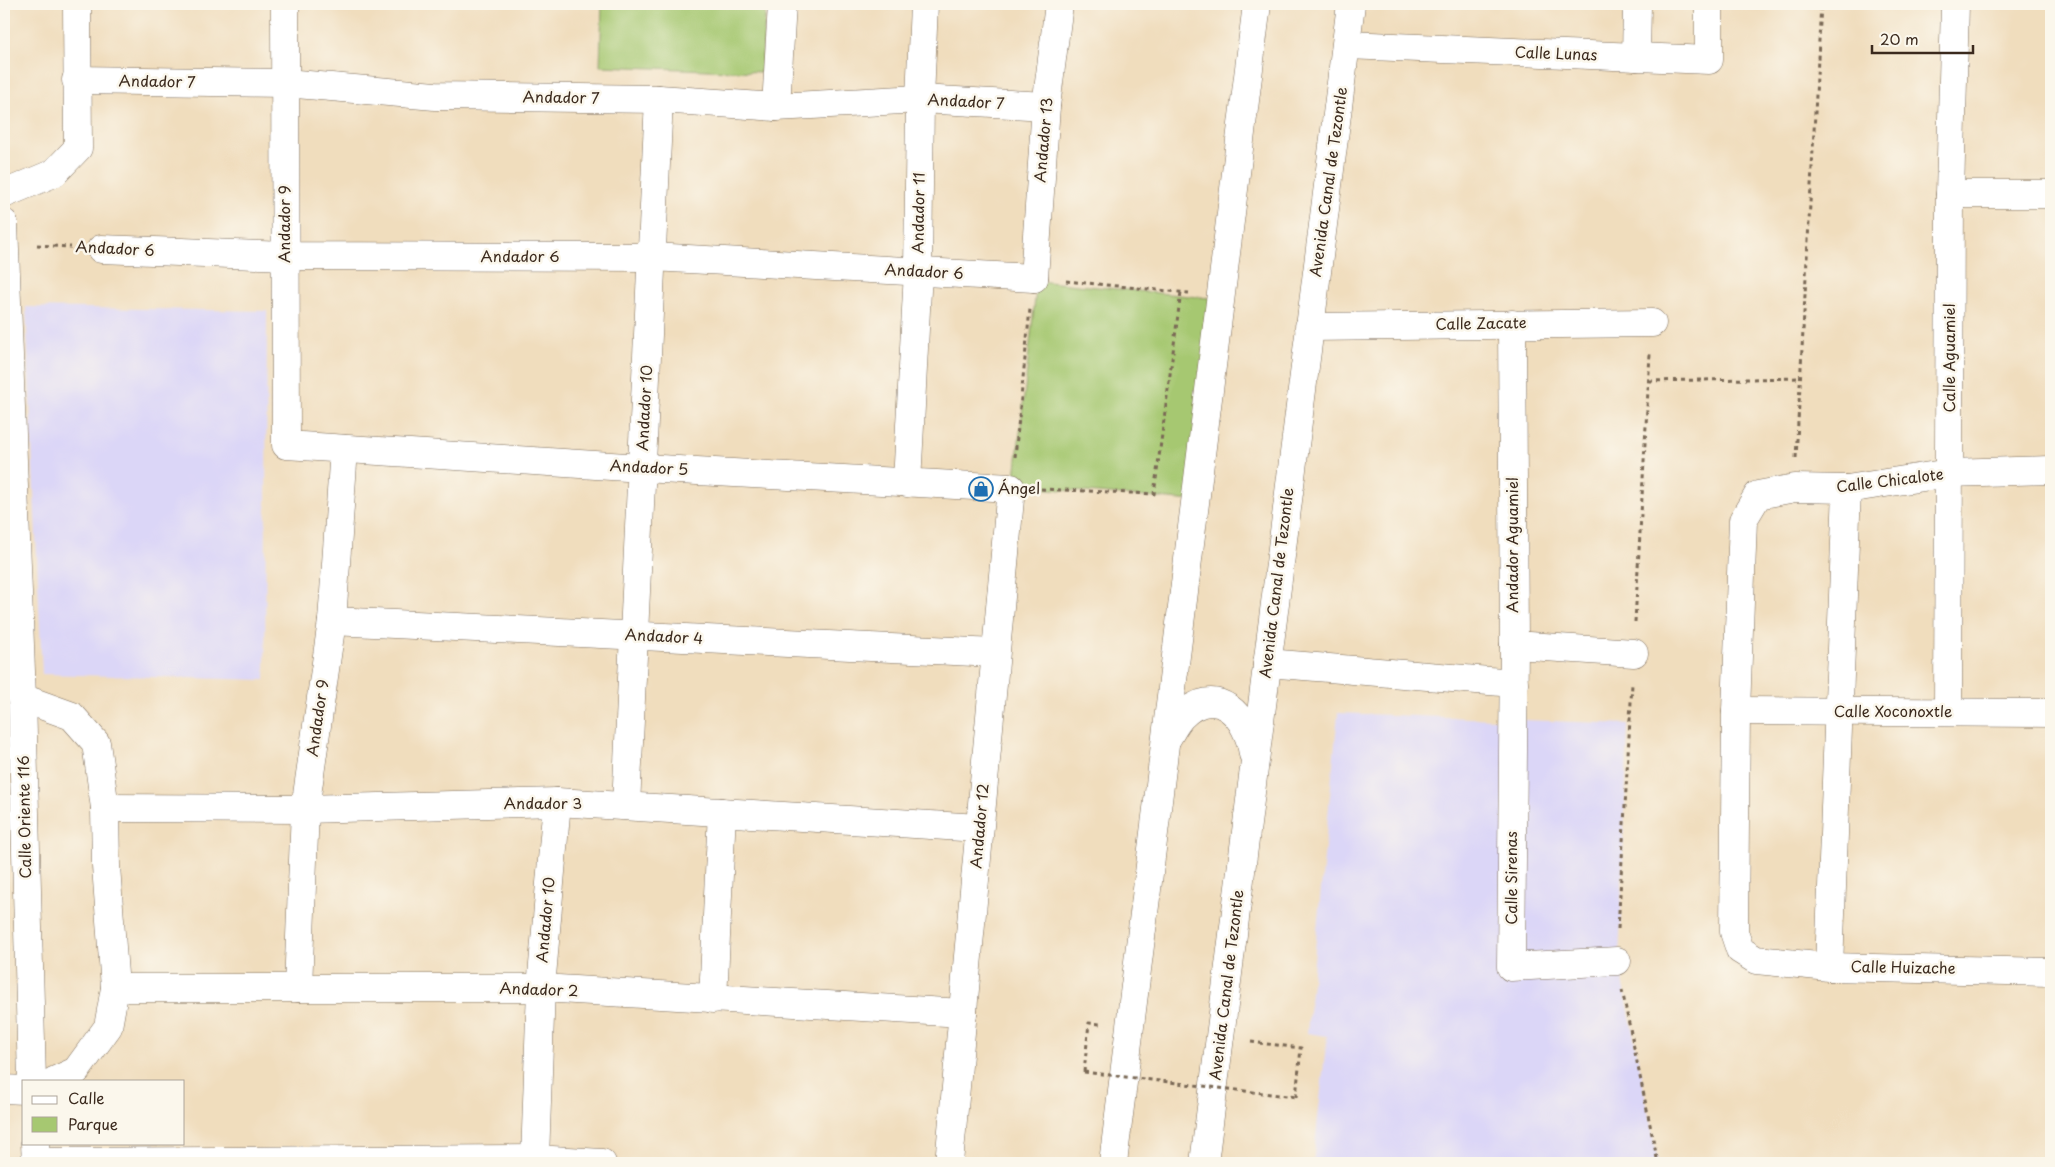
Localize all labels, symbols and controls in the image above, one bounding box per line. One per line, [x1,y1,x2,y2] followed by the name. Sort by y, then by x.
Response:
[1872,22,1974,54] scale bar
[1880,27,1919,50] text: 20 m
[1514,40,1598,65] street label: Calle Lunas
[118,68,196,93] street label: Andador 7
[522,84,600,109] street label: Andador 7
[1303,85,1352,278] street label: Avenida Canal de Tezontle
[927,87,1006,114] street label: Andador 7
[1027,96,1058,183] street label: Andador 13
[905,172,930,254] street label: Andador 11
[272,185,295,263] street label: Andador 9
[75,234,155,261] street label: Andador 6
[480,244,560,267] street label: Andador 6
[884,257,964,284] street label: Andador 6
[1937,303,1960,413] street label: Calle Aguamiel
[1435,310,1527,335] street label: Calle Zacate
[630,364,657,451] street label: Andador 10
[609,453,689,480] street label: Andador 5
[1835,462,1945,497] street label: Calle Chicalote
[968,476,994,502] shop icon: Ángel
[998,476,1040,499] place label: Ángel
[1500,477,1523,613] street label: Andador Aguamiel
[1252,486,1299,679] street label: Avenida Canal de Tezontle
[624,622,704,649] street label: Andador 4
[300,678,333,758] street label: Andador 9
[1834,699,1952,722] street label: Calle Xoconoxtle
[11,755,36,879] street label: Calle Oriente 116
[963,782,994,869] street label: Andador 12
[504,791,582,814] street label: Andador 3
[1499,831,1522,925] street label: Calle Sirenas
[529,876,560,964] street label: Andador 10
[1202,888,1249,1081] street label: Avenida Canal de Tezontle
[1850,954,1956,979] street label: Calle Huizache
[499,976,579,1001] street label: Andador 2
[22,1080,185,1144] legend
[68,1086,105,1109] text: Calle
[68,1112,118,1135] text: Parque

